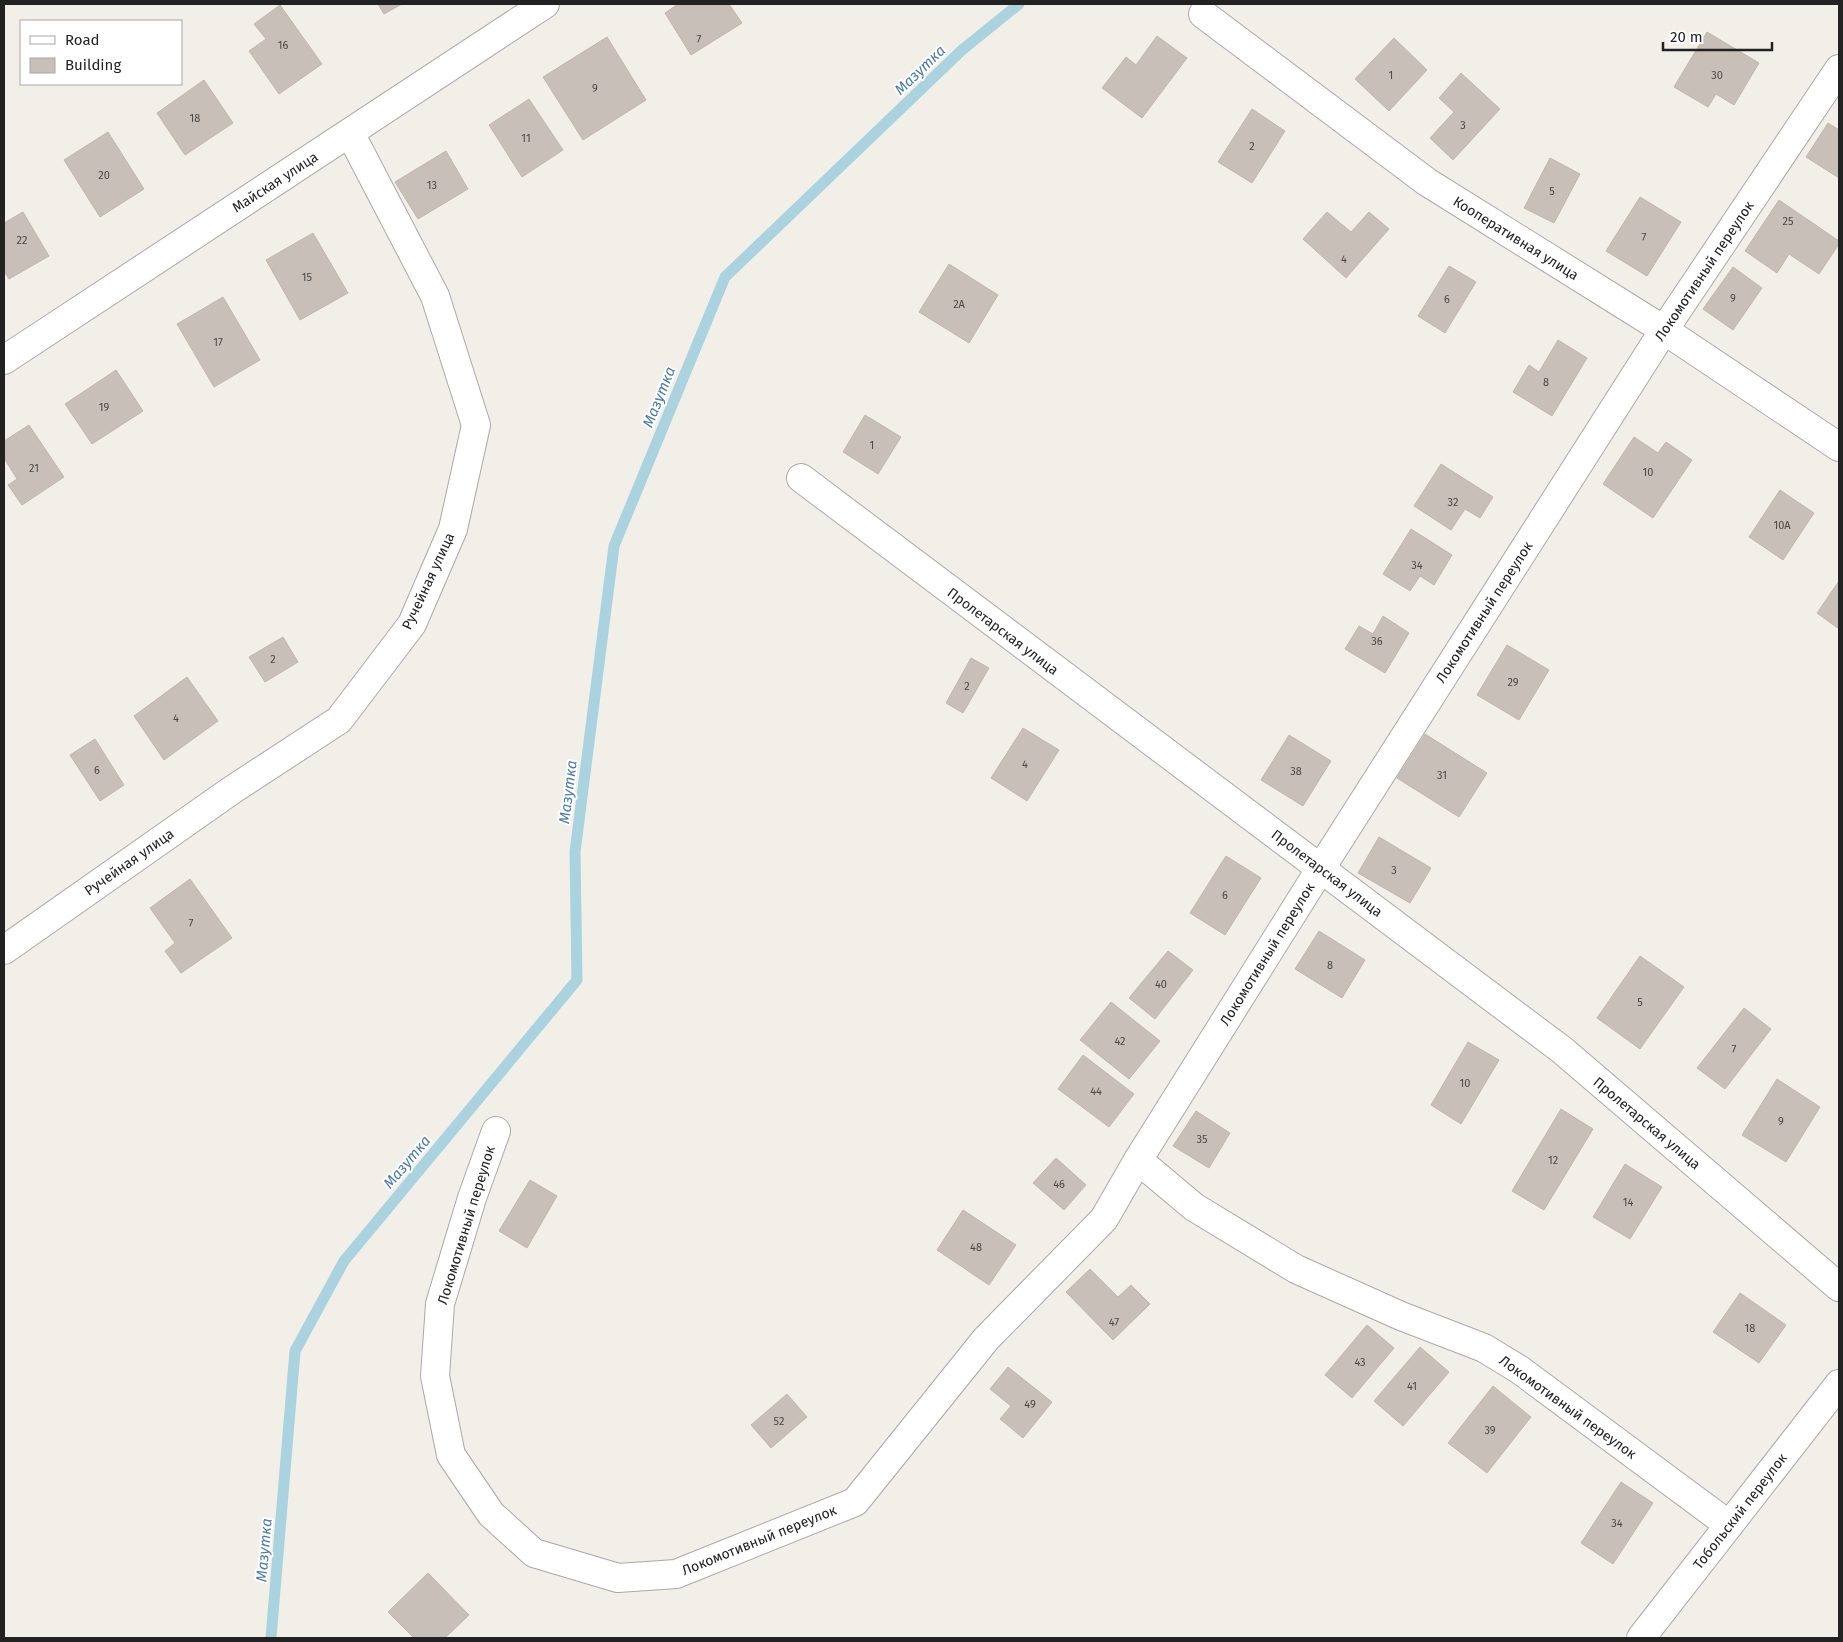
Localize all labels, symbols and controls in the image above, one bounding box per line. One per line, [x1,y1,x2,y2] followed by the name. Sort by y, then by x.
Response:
[20,20,182,85] legend
[1663,20,1772,52] scale bar
[1670,28,1703,46] text: 20 m
[65,31,100,49] text: Road
[697,33,702,46] house number: 7
[278,39,288,52] house number: 16
[891,41,949,99] water label: Мазутка
[65,56,121,74] text: Building
[1389,69,1393,82] house number: 1
[1711,69,1723,82] house number: 30
[592,82,598,95] house number: 9
[190,112,200,125] house number: 18
[1460,119,1466,132] house number: 3
[521,132,531,145] house number: 11
[1249,140,1255,153] house number: 2
[229,148,321,216] street label: Майская улица
[98,169,110,182] house number: 20
[427,179,437,192] house number: 13
[1549,185,1555,198] house number: 5
[1450,193,1582,284] street label: Кооперативная улица
[1651,197,1758,345] street label: Локомотивный переулок
[1783,215,1794,228] house number: 25
[1642,231,1647,244] house number: 7
[17,234,27,247] house number: 22
[1341,253,1347,266] house number: 4
[302,271,313,284] house number: 15
[1730,292,1736,305] house number: 9
[1444,293,1450,306] house number: 6
[953,298,966,311] house number: 2А
[213,336,223,349] house number: 17
[639,364,679,430] water label: Мазутка
[1543,376,1549,389] house number: 8
[99,401,109,414] house number: 19
[870,439,874,452] house number: 1
[29,462,39,475] house number: 21
[1643,466,1653,479] house number: 10
[1448,496,1458,509] house number: 32
[1773,519,1791,532] house number: 10А
[399,530,458,632] street label: Ручейная улица
[1432,538,1537,686] street label: Локомотивный переулок
[1411,559,1423,572] house number: 34
[944,584,1062,679] street label: Пролетарская улица
[1371,635,1383,648] house number: 36
[270,653,276,666] house number: 2
[1507,676,1519,689] house number: 29
[964,680,970,693] house number: 2
[173,712,179,725] house number: 4
[1022,758,1028,771] house number: 4
[555,759,581,825] water label: Мазутка
[94,764,100,777] house number: 6
[1290,765,1302,778] house number: 38
[1437,769,1447,782] house number: 31
[81,825,177,900] street label: Ручейная улица
[1268,826,1386,921] street label: Пролетарская улица
[1391,864,1397,877] house number: 3
[1216,879,1319,1029] street label: Локомотивный переулок
[1222,889,1228,902] house number: 6
[189,917,194,930] house number: 7
[1327,959,1333,972] house number: 8
[1155,978,1167,991] house number: 40
[1637,996,1643,1009] house number: 5
[1114,1035,1126,1048] house number: 42
[1732,1043,1737,1056] house number: 7
[1590,1074,1704,1173] street label: Пролетарская улица
[1460,1077,1470,1090] house number: 10
[1090,1085,1102,1098] house number: 44
[1778,1115,1784,1128] house number: 9
[380,1132,434,1192] water label: Мазутка
[1197,1133,1208,1146] house number: 35
[434,1143,499,1307] street label: Локомотивный переулок
[1548,1154,1558,1167] house number: 12
[1053,1178,1065,1191] house number: 46
[1623,1196,1633,1209] house number: 14
[970,1241,982,1254] house number: 48
[1109,1316,1119,1329] house number: 47
[1745,1322,1755,1335] house number: 18
[1496,1352,1640,1463] street label: Локомотивный переулок
[1354,1356,1366,1369] house number: 43
[1407,1380,1417,1393] house number: 41
[1024,1398,1036,1411] house number: 49
[774,1415,784,1428] house number: 52
[1484,1424,1496,1437] house number: 39
[1690,1449,1791,1573] street label: Тобольский переулок
[679,1501,840,1579] street label: Локомотивный переулок
[1611,1517,1623,1530] house number: 34
[252,1518,276,1582] water label: Мазутка

